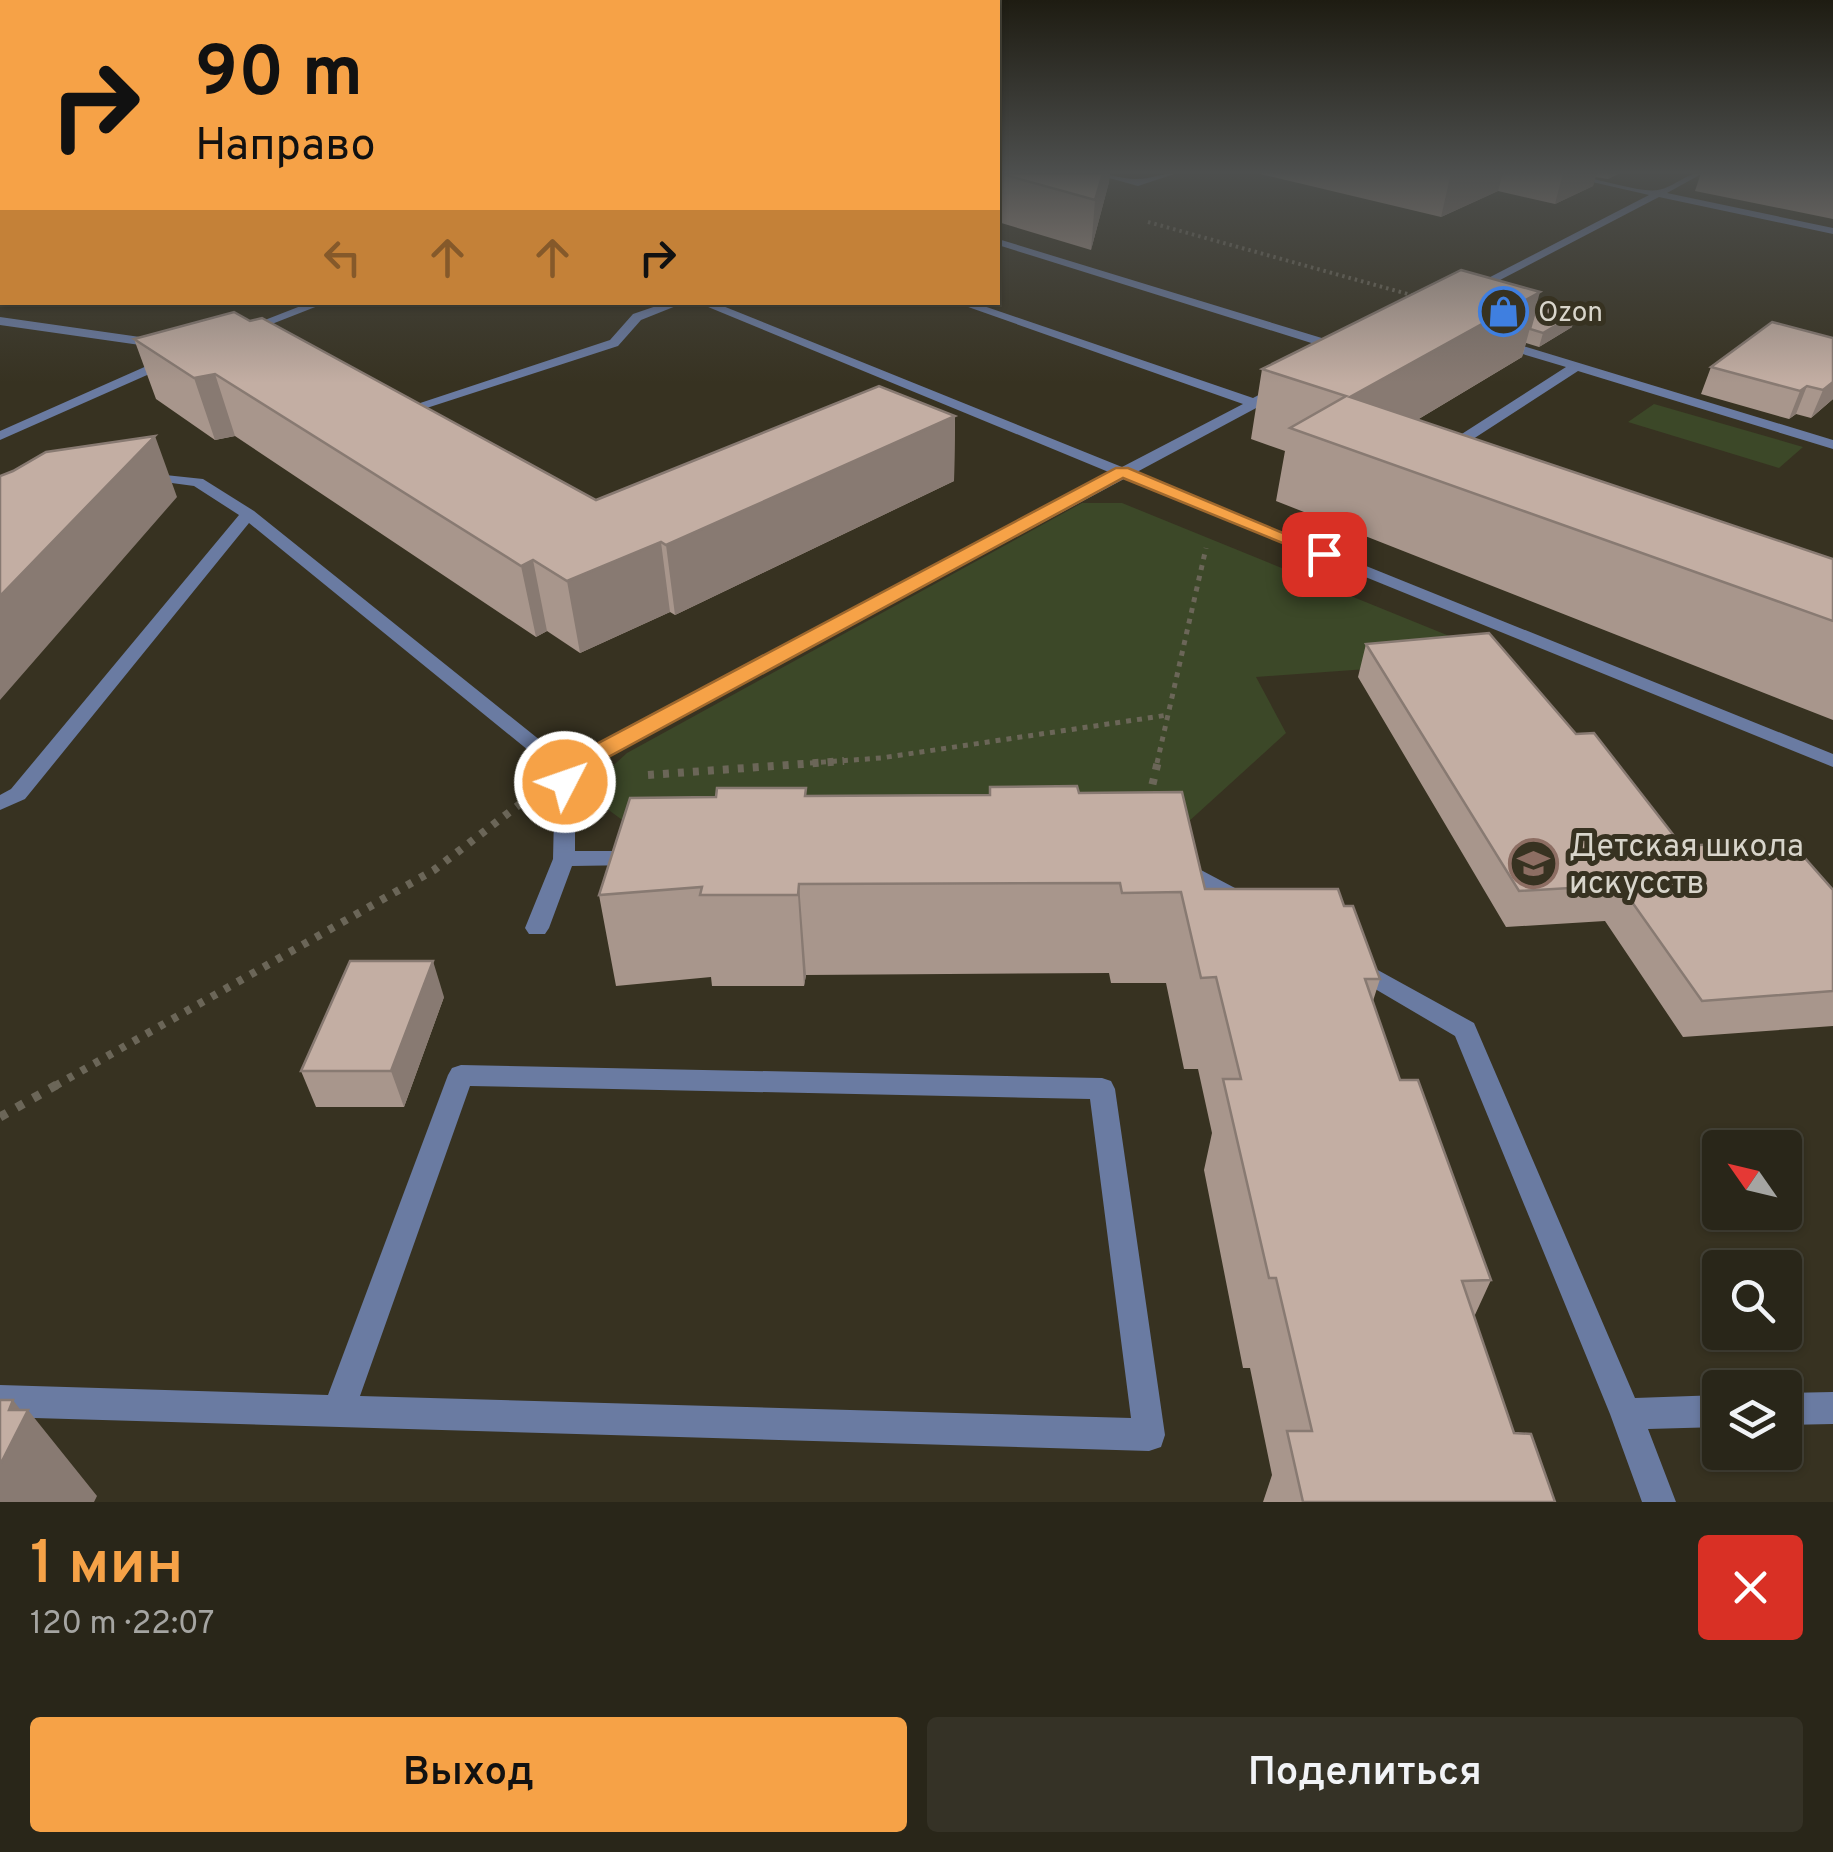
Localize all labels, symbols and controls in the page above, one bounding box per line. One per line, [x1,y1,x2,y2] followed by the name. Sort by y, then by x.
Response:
[195,32,363,121] text: 90 m
[30,40,160,170] icon: right
[195,119,376,176] text: Направо
[315,230,370,285] icon: left
[420,230,475,285] icon: ahead
[525,230,580,285] icon: ahead
[630,230,685,285] icon: right
[1477,285,1529,337] shop icon: Ozon
[1538,296,1603,332] place label: Ozon
[1282,512,1367,597] pin
[1297,527,1352,582] icon: arrive
[513,730,617,834] position arrow
[1569,828,1804,905] place label: Детская школа искусств
[1508,837,1560,889] school or university icon: Детская школа искусств
[1702,1130,1802,1230] north arrow
[1702,1130,1802,1470] map controls
[1702,1250,1802,1350] button: search
[1702,1370,1802,1470] button: layers
[30,1529,183,1605] text: 1 мин
[1698,1535,1803,1640] button: close
[30,1605,214,1645] text: 120 m · 22:07
[30,1717,907,1832] button: Выход
[927,1717,1803,1832] button: Поделиться

